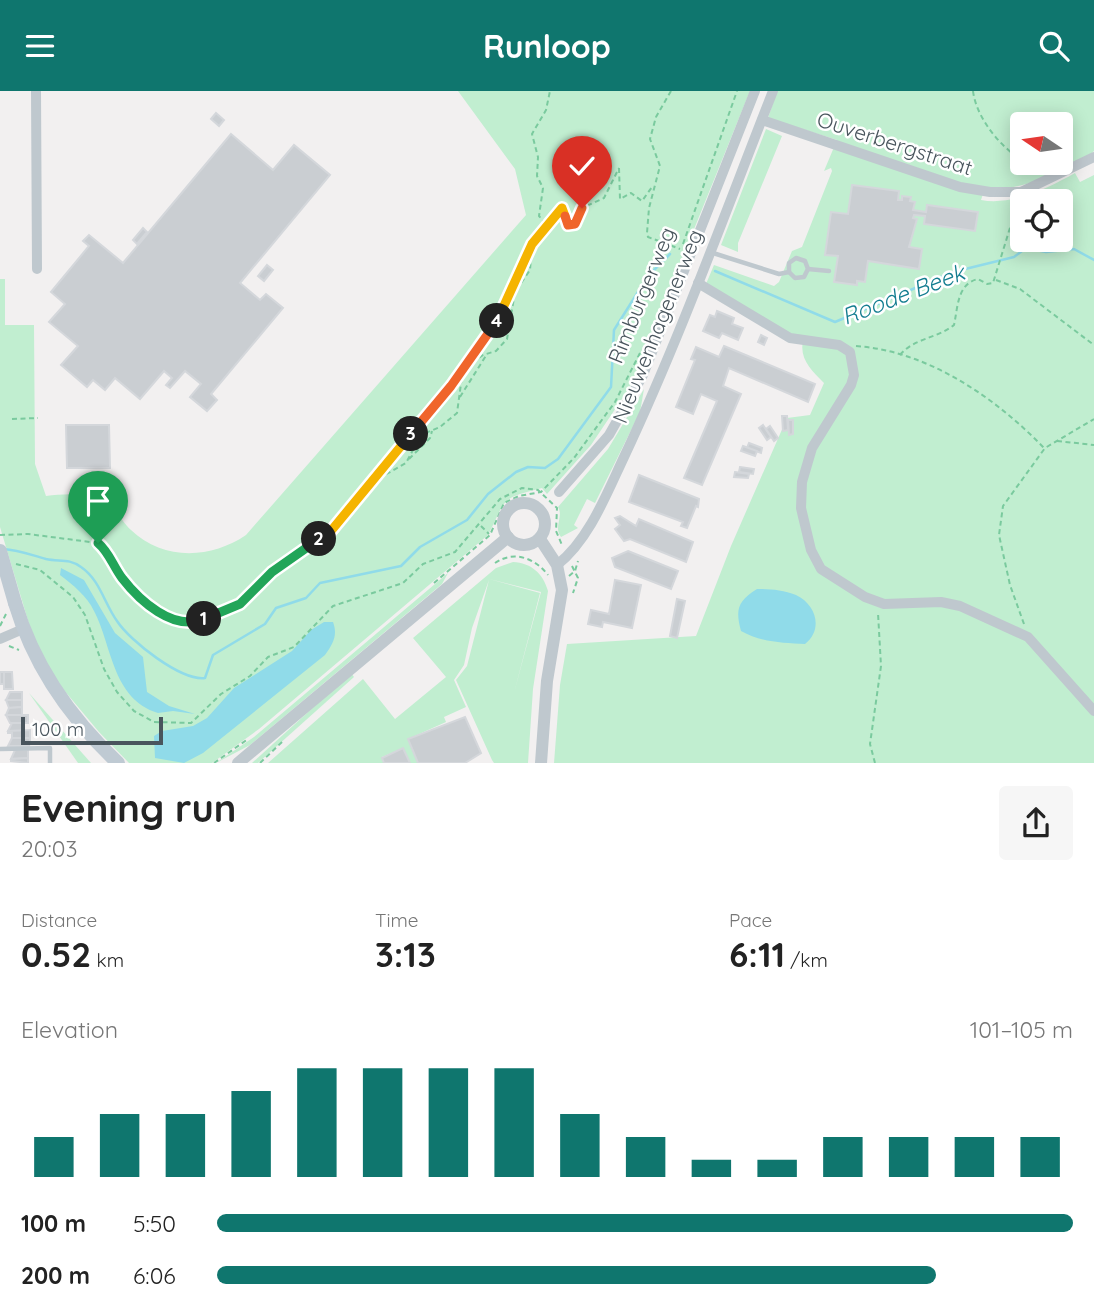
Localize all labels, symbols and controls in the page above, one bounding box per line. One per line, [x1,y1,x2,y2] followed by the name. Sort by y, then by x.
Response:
[483,26,611,66] text: Runloop
[21,27,59,65] icon: menu
[1035,27,1073,65] icon: search
[814,106,976,180] street label: Ouverbergstraat
[1010,112,1073,175] north arrow
[1010,112,1073,252] map controls
[552,136,612,208] pin
[563,147,601,185] icon: check
[1010,189,1073,252] button: locate
[602,223,680,367] street label: Rimburgerweg
[606,225,708,427] street label: Nieuwenhagenerweg
[837,257,970,331] water label: Roode Beek
[480,303,514,338] pin: 4
[491,308,502,332] text: 4
[394,417,428,451] pin: 3
[405,421,416,445] text: 3
[68,471,128,543] pin
[79,482,117,520] icon: arrive
[302,521,336,557] pin: 2
[313,526,324,550] text: 2
[186,601,222,637] pin: 1
[200,606,207,630] text: 1
[21,714,163,746] scale bar
[32,717,84,741] text: 100 m
[21,784,236,832] text: Evening run
[999,786,1073,860] button: share
[21,834,77,863] text: 20:03
[21,908,97,932] text: Distance
[375,908,419,932] text: Time
[729,908,772,932] text: Pace
[21,932,91,976] text: 0.52
[375,932,436,976] text: 3:13
[729,932,785,976] text: 6:11
[91,948,124,972] text: km
[785,948,828,972] text: /km
[21,1015,118,1044] text: Elevation
[970,1015,1073,1044] text: 101–105 m
[21,1209,86,1238] text: 100 m
[133,1209,176,1238] text: 5:50
[21,1261,90,1290] text: 200 m
[133,1261,176,1290] text: 6:06

